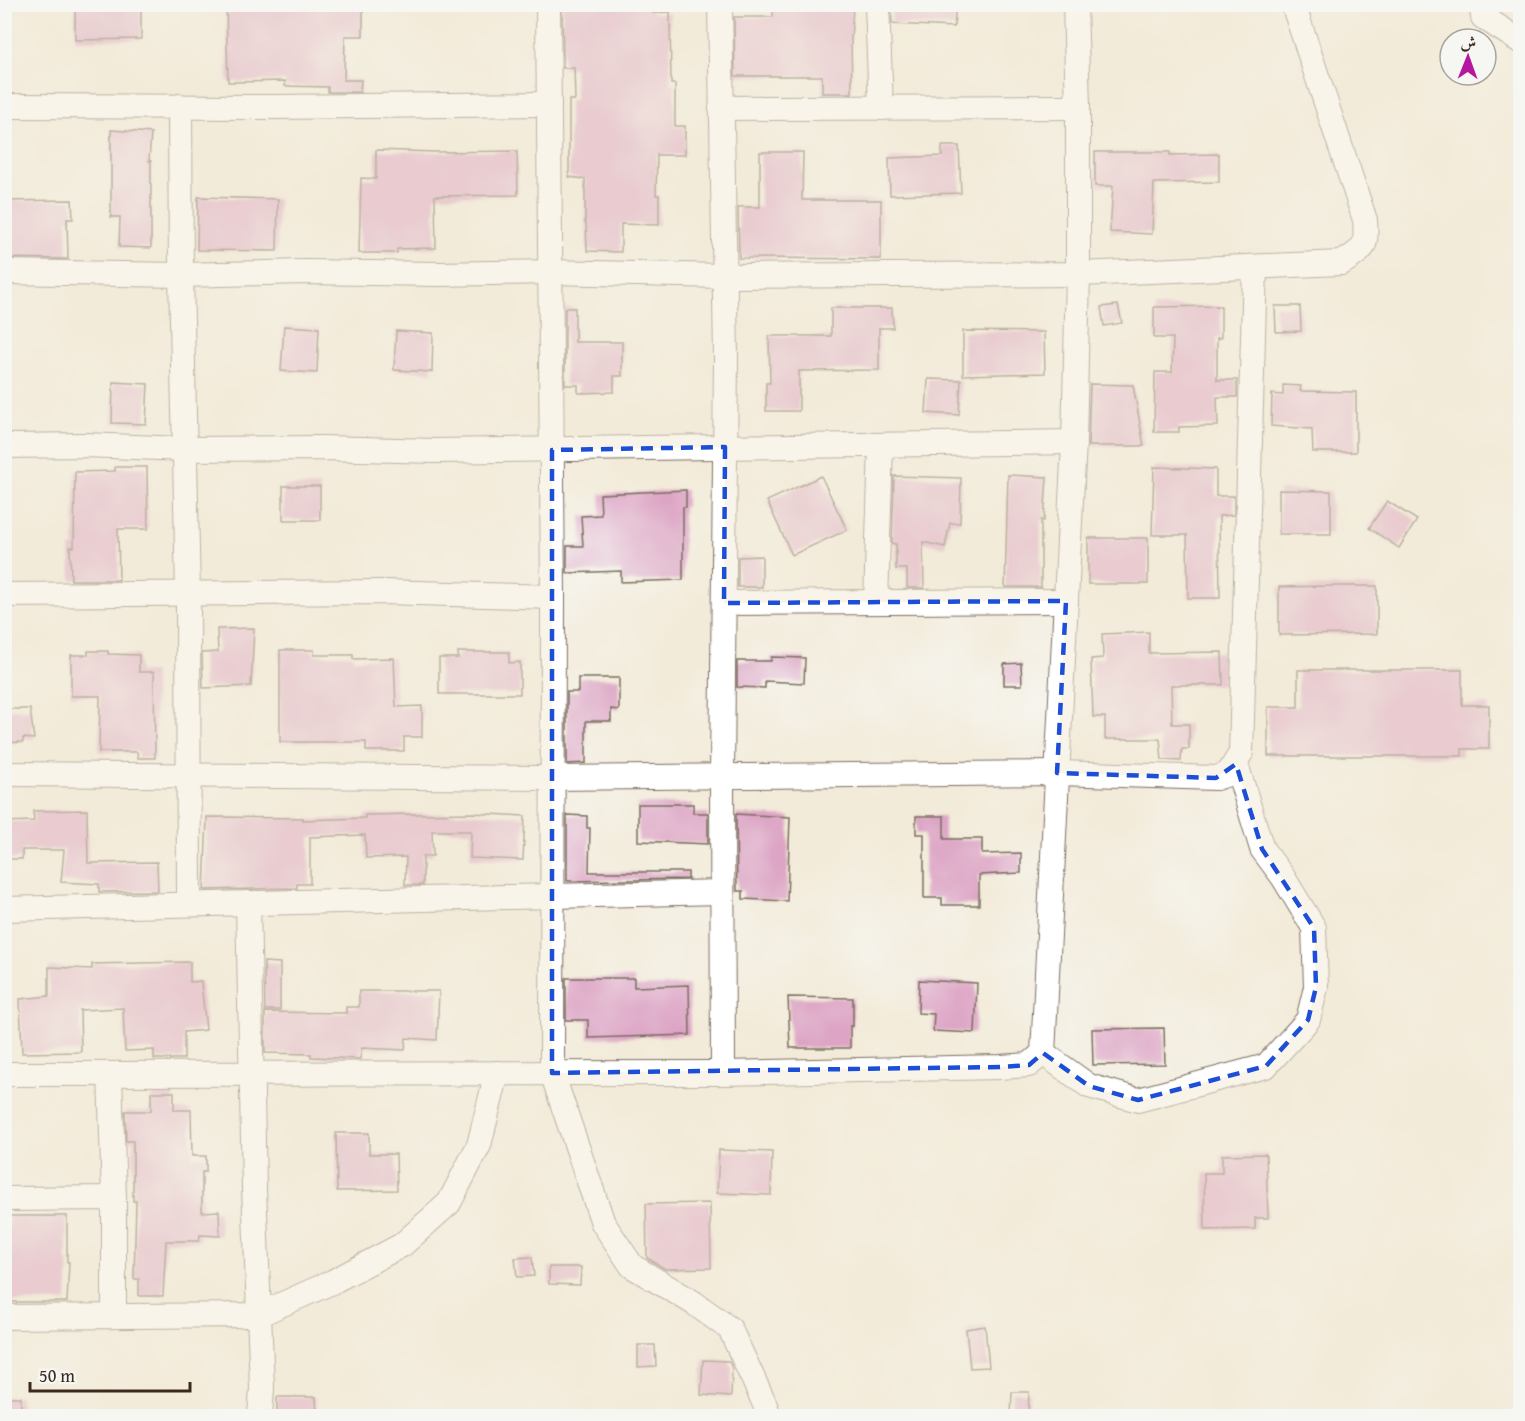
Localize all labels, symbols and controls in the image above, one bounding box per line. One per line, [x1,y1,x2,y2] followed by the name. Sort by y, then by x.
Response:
[1438,27,1498,87] north arrow
[1460,30,1476,54] text: ش
[30,1355,190,1393] scale bar
[39,1362,75,1389] text: 50 m

